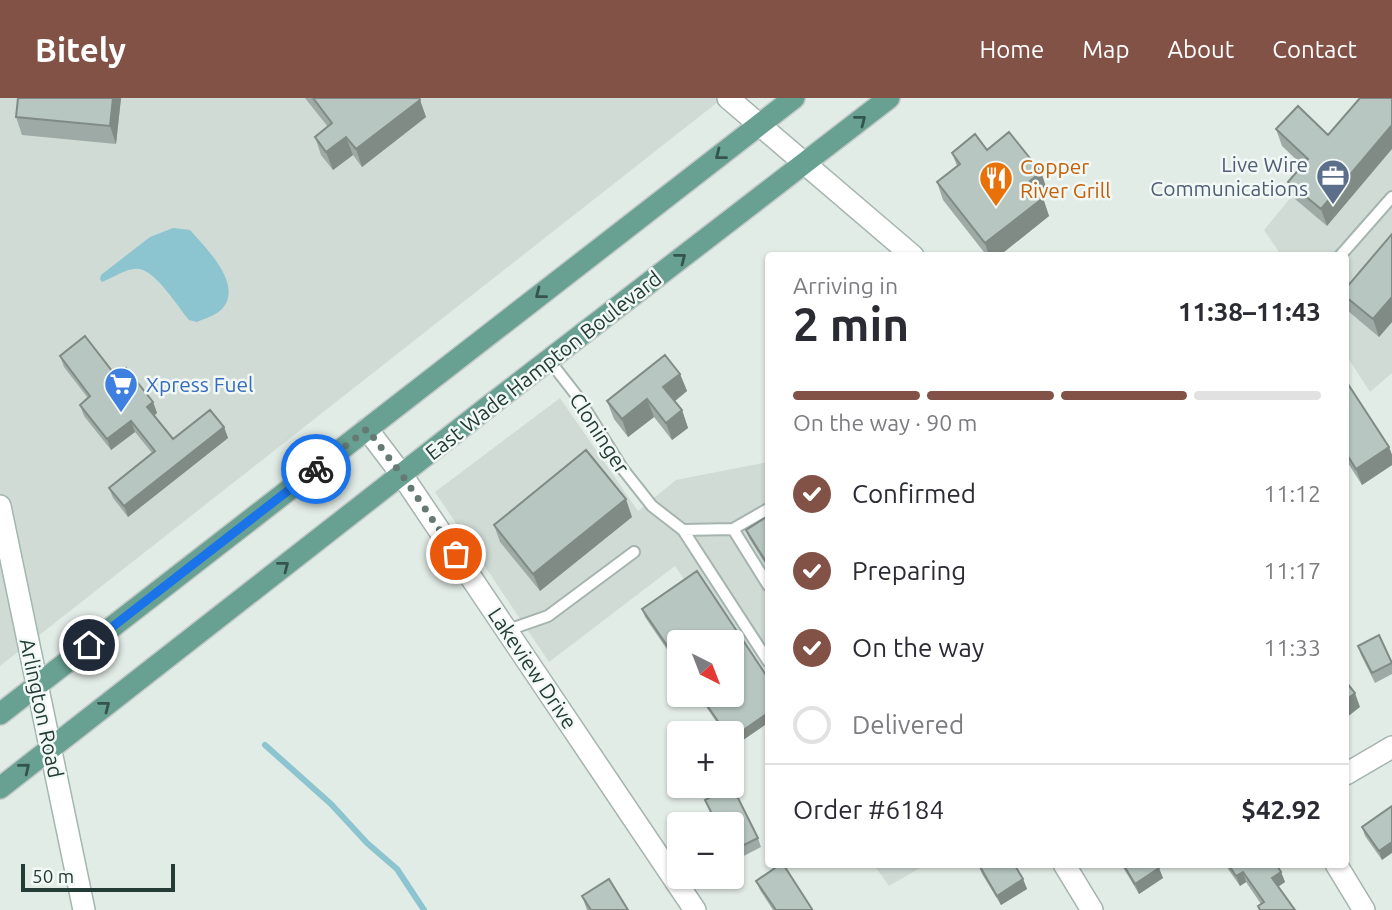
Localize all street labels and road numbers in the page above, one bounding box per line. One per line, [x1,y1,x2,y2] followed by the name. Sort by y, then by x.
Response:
[420,266,666,464] street label: East Wade Hampton Boulevard
[565,388,635,478] street label: Cloninger
[484,603,582,733] street label: Lakeview Drive
[16,636,68,780] street label: Arlington Road

